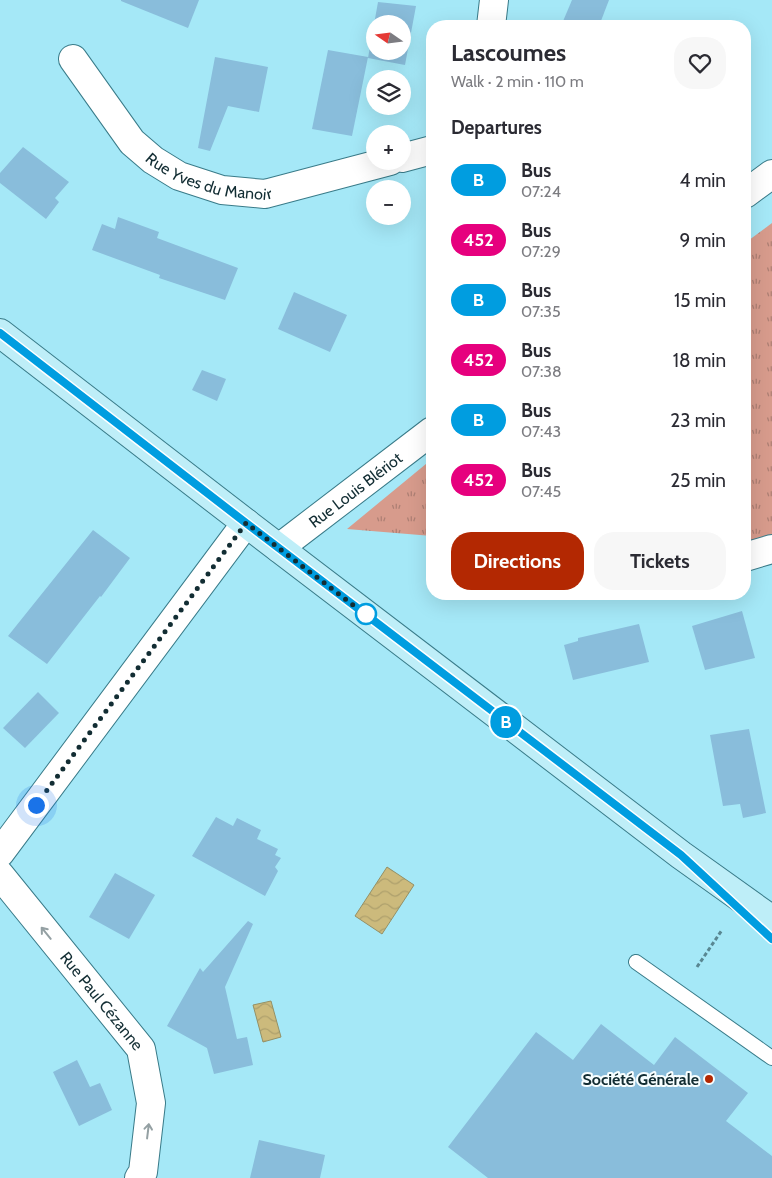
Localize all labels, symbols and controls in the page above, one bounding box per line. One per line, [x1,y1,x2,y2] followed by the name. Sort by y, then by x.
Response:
[366,15,411,60] north arrow
[366,15,411,225] map controls
[674,37,726,89] button: heart
[451,38,566,67] text: Lascoumes
[366,70,411,115] button: layers
[451,72,584,91] text: Walk · 2 min · 110 m
[451,116,542,139] text: Departures
[366,125,411,170] button: +
[142,149,275,204] street label: Rue Yves du Manoir
[521,159,551,182] text: Bus
[473,169,484,191] text: B
[679,169,726,192] text: 4 min
[366,180,411,225] button: −
[521,182,561,201] text: 07:24
[521,219,551,242] text: Bus
[463,229,494,251] text: 452
[680,229,726,252] text: 9 min
[521,242,561,261] text: 07:29
[521,279,551,302] text: Bus
[473,289,484,311] text: B
[674,289,726,312] text: 15 min
[521,302,561,321] text: 07:35
[521,339,551,362] text: Bus
[463,349,494,371] text: 452
[673,349,726,372] text: 18 min
[521,362,562,381] text: 07:38
[521,399,551,422] text: Bus
[473,409,484,431] text: B
[670,409,726,432] text: 23 min
[521,422,561,441] text: 07:43
[305,448,406,532] street label: Rue Louis Blériot
[521,459,551,482] text: Bus
[463,469,494,491] text: 452
[670,469,726,492] text: 25 min
[521,482,561,501] text: 07:45
[451,532,584,590] button: Directions
[594,532,726,590] button: Tickets
[355,603,377,625] unlabelled marker
[490,706,522,738] line badge: B
[500,711,512,733] text: B
[24,793,49,818] your location
[41,926,52,939] one-way arrow
[56,948,147,1054] street label: Rue Paul Cézanne
[583,1070,699,1089] place label: Société Générale
[703,1073,715,1085] marker: Société Générale
[143,1123,153,1139] one-way arrow

